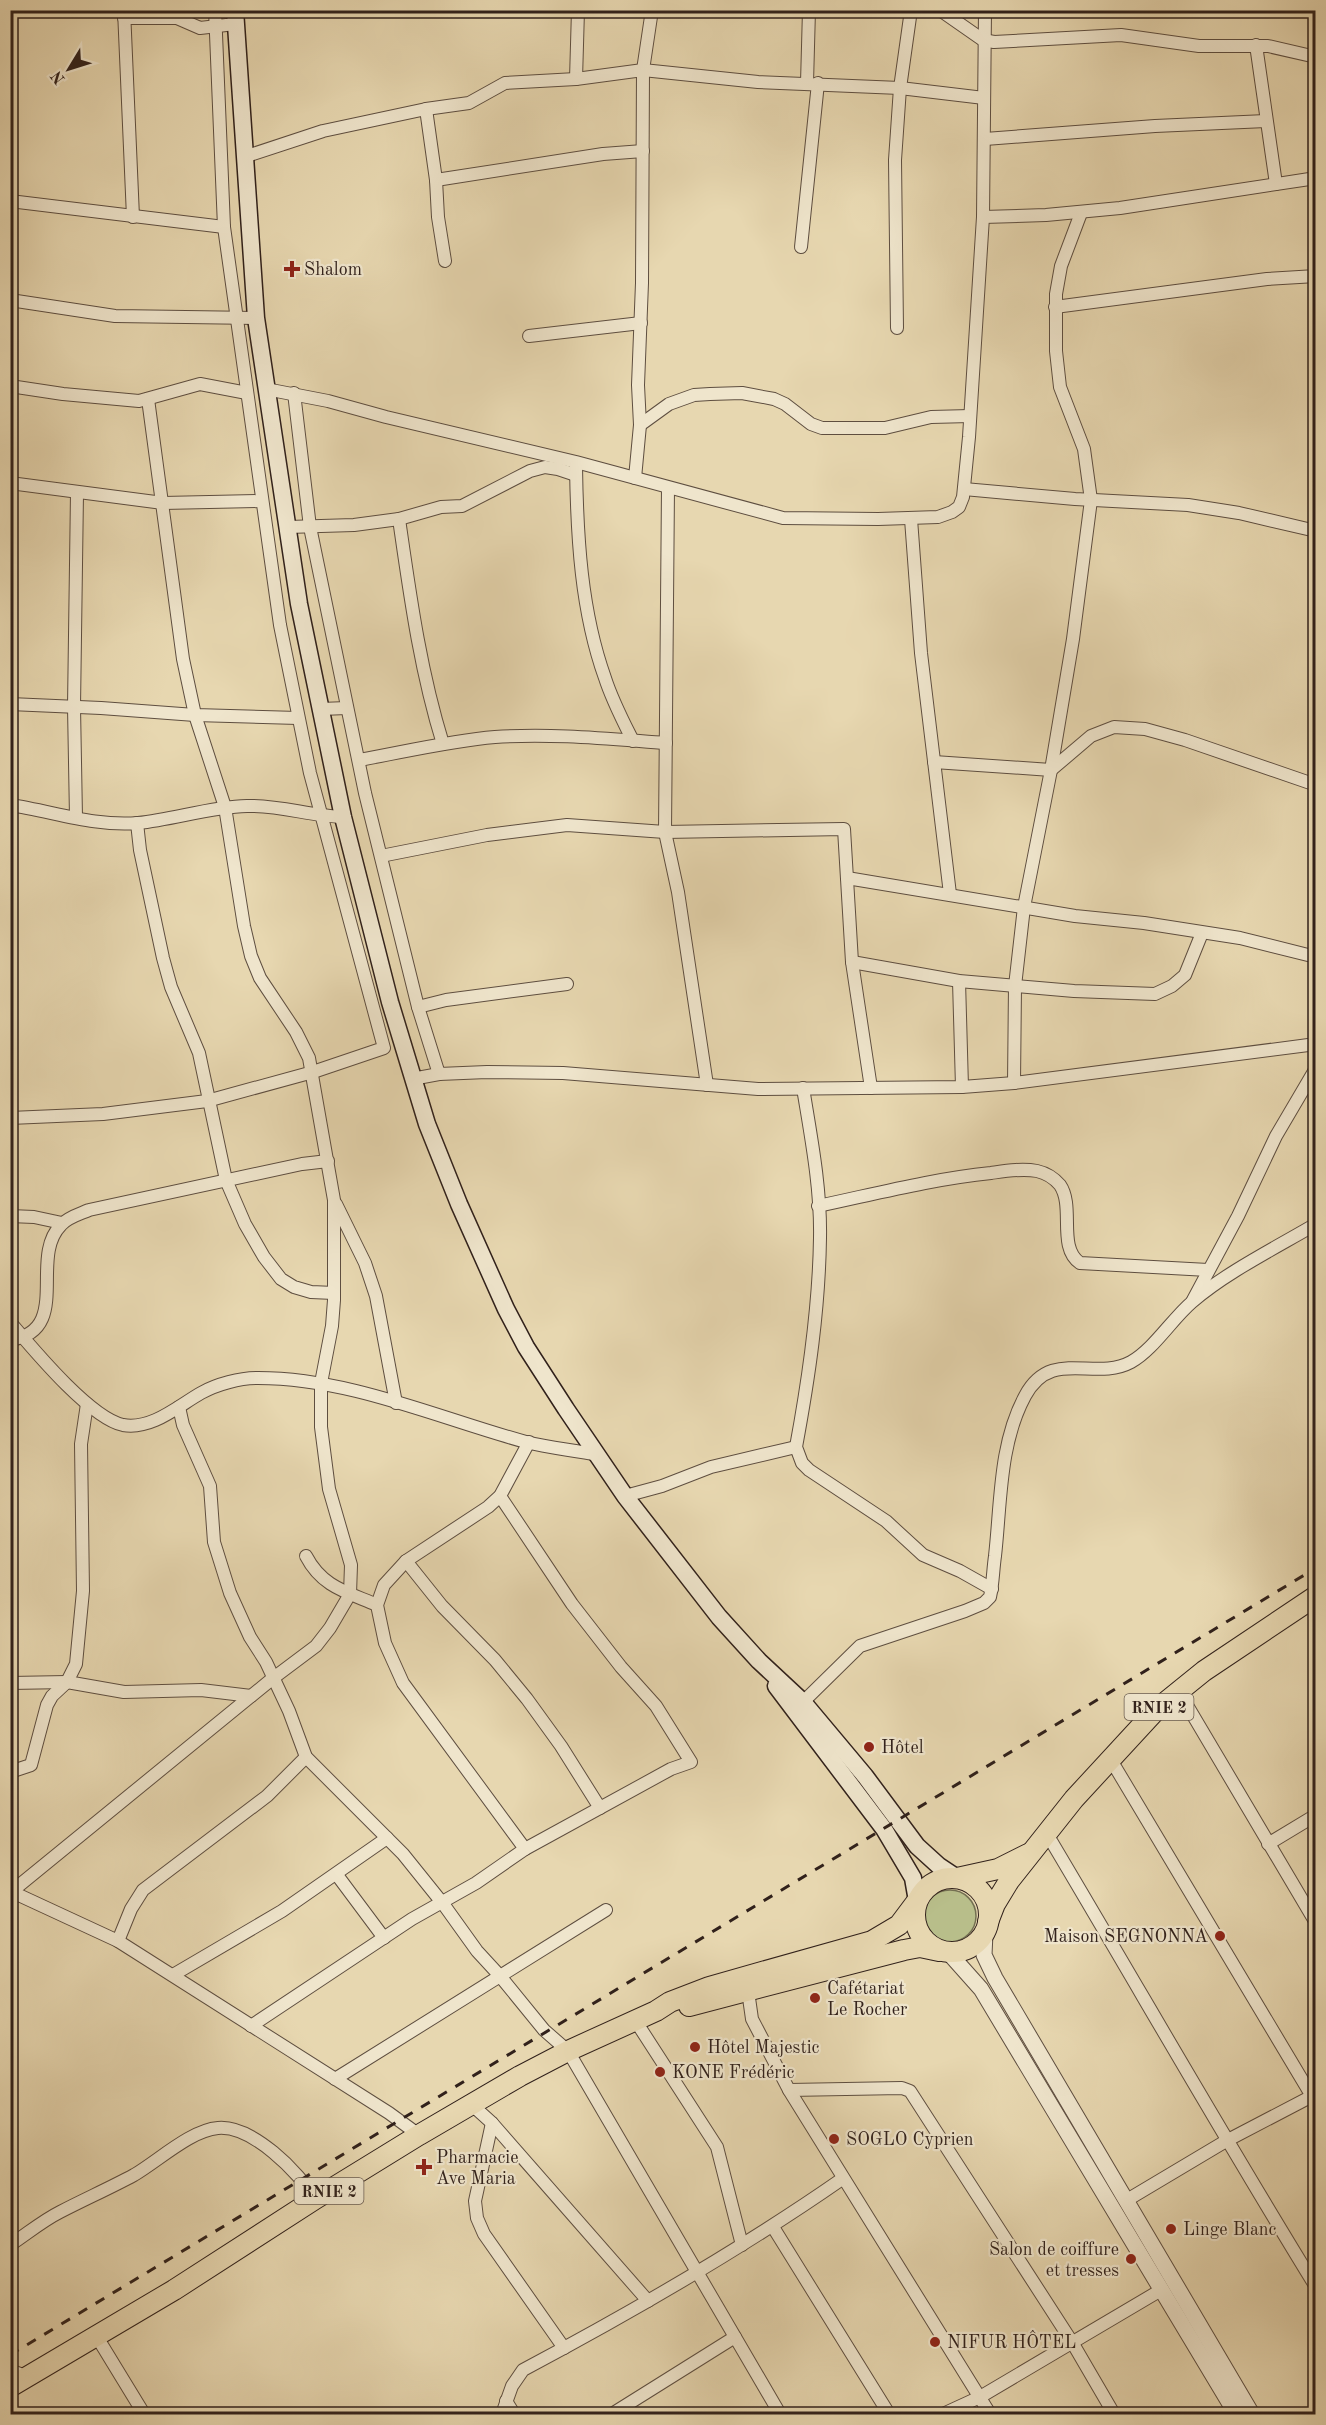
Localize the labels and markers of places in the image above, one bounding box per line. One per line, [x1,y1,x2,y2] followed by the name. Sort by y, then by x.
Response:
[304,261,362,279] place label: Shalom
[285,262,299,276] marker: Shalom
[881,1739,924,1757] place label: Hôtel
[862,1740,876,1754] marker: Hôtel
[1044,1928,1208,1946] place label: Maison SEGNONNA
[1213,1929,1227,1943] marker: Maison SEGNONNA
[827,1980,908,2019] place label: Cafétariat Le Rocher
[808,1991,822,2005] marker: Cafétariat Le Rocher
[707,2039,820,2057] place label: Hôtel Majestic
[688,2040,702,2054] marker: Hôtel Majestic
[672,2064,795,2082] place label: KONE Frédéric
[653,2065,667,2079] marker: KONE Frédéric
[846,2131,974,2149] place label: SOGLO Cyprien
[827,2132,841,2146] marker: SOGLO Cyprien
[436,2149,518,2188] place label: Pharmacie Ave Maria
[417,2160,431,2174] marker: Pharmacie Ave Maria
[1183,2221,1277,2239] place label: Linge Blanc
[1164,2222,1178,2236] marker: Linge Blanc
[989,2241,1119,2280] place label: Salon de coiffure et tresses
[1124,2252,1138,2266] marker: Salon de coiffure et tresses
[947,2330,1076,2352] place label: NIFUR HÔTEL
[928,2335,942,2349] marker: NIFUR HÔTEL

